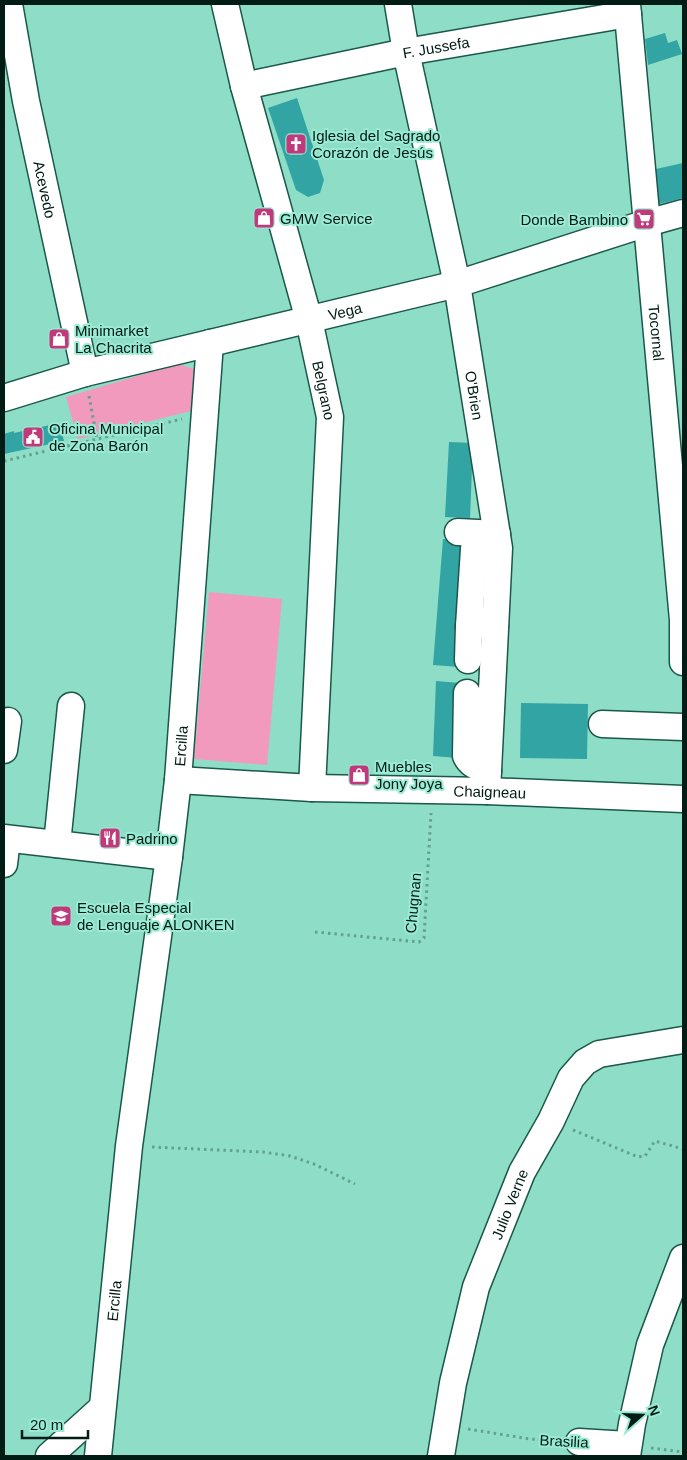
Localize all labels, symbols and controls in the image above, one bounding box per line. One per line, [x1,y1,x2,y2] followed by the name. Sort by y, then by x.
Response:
[401,33,471,61] street label: F. Jussefa
[312,127,440,161] place label: Iglesia del Sagrado Corazón de Jesús
[284,132,308,156] church icon: Iglesia del Sagrado Corazón de Jesús
[31,159,60,220] street label: Acevedo
[252,206,276,230] shop icon: GMW Service
[632,207,656,231] supermarket icon: Donde Bambino
[280,210,373,227] place label: GMW Service
[520,211,628,228] place label: Donde Bambino
[326,298,364,323] street label: Vega
[646,304,668,362] street label: Tocornal
[75,322,152,356] place label: Minimarket La Chacrita
[47,327,71,351] shop icon: Minimarket La Chacrita
[310,359,339,421] street label: Belgrano
[462,370,487,421] street label: O'Brien
[49,420,163,454] place label: Oficina Municipal de Zona Barón
[21,425,45,449] public building icon: Oficina Municipal de Zona Barón
[171,724,191,767] street label: Ercilla
[375,758,443,792] place label: Muebles Jony Joya
[347,763,371,787] shop icon: Muebles Jony Joya
[453,782,526,801] street label: Chaigneau
[98,826,122,850] restaurant icon: Padrino
[126,830,178,847] place label: Padrino
[402,872,424,934] street label: Chugnan
[77,899,235,933] place label: Escuela Especial de Lenguaje ALONKEN
[49,904,73,928] school or university icon: Escuela Especial de Lenguaje ALONKEN
[487,1166,531,1242] street label: Julio Verne
[103,1279,124,1322] street label: Ercilla
[617,1390,667,1440] north arrow
[645,1403,663,1418] text: N
[22,1408,89,1440] scale bar
[30,1416,63,1433] text: 20 m
[539,1431,590,1451] street label: Brasilia

